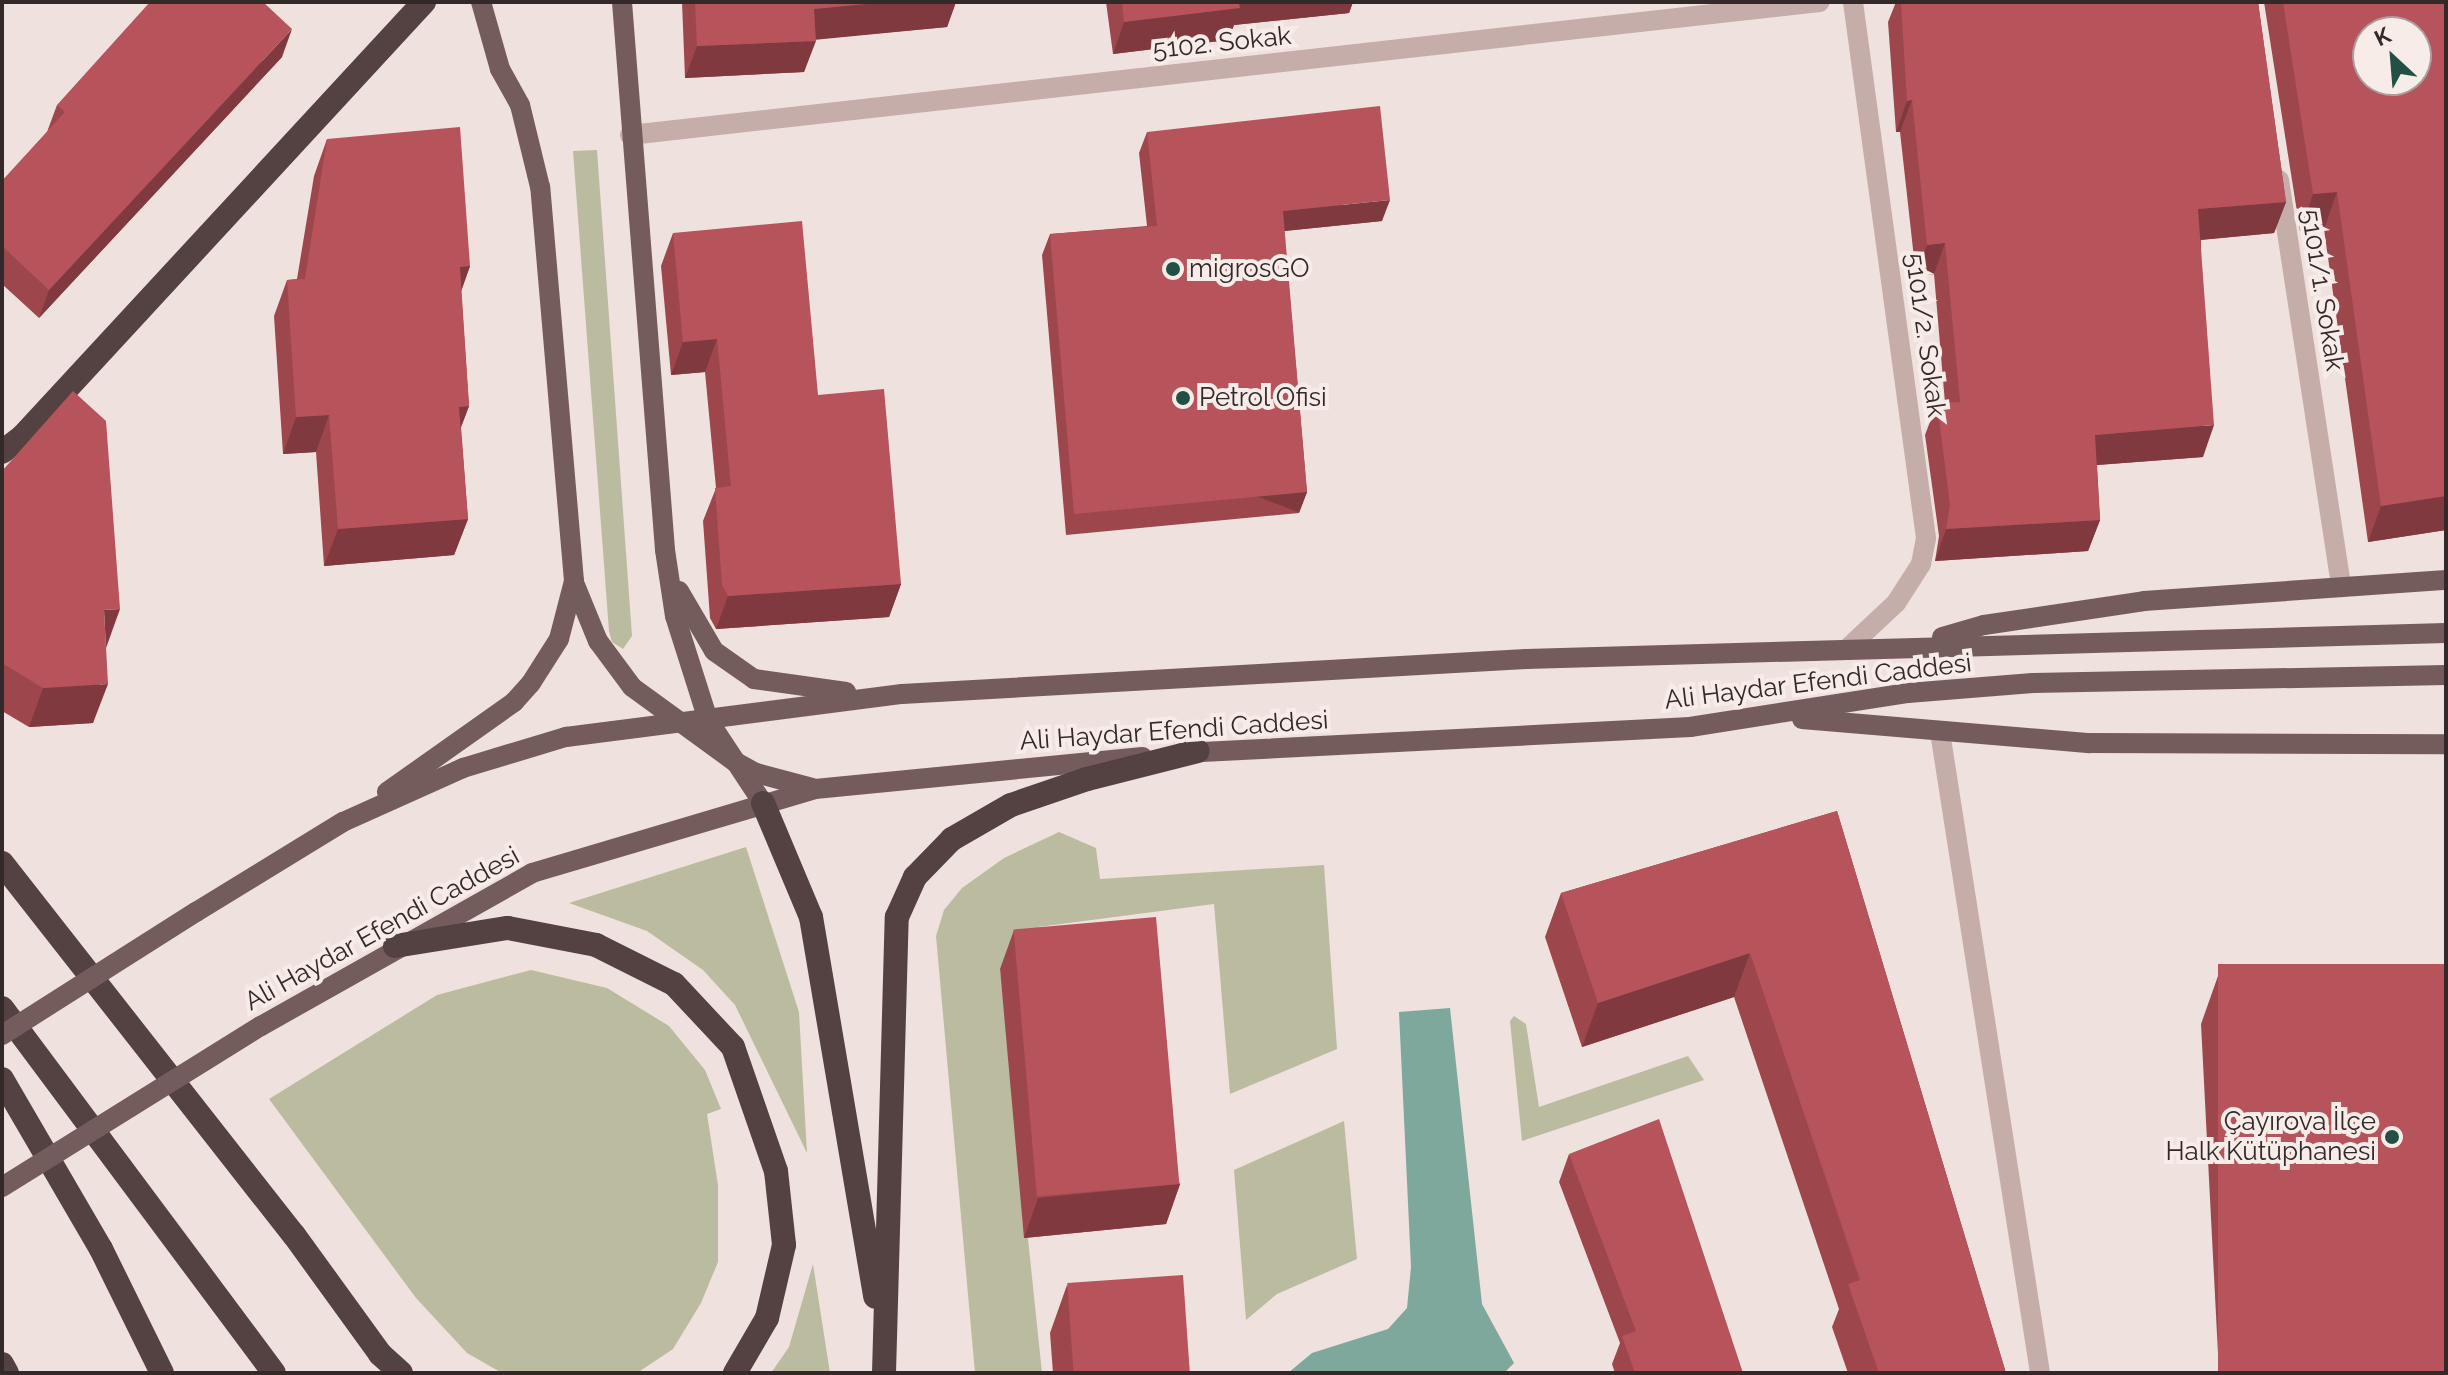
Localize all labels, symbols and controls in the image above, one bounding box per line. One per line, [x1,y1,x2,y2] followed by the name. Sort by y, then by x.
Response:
[2352,16,2432,96] north arrow
[1151,20,1293,66] street label: 5102. Sokak
[2370,21,2395,51] text: K
[2294,207,2350,373] street label: 5101/1. Sokak
[1898,251,1952,419] street label: 5101/2. Sokak
[1189,253,1310,285] place label: migrosGO
[1164,260,1182,278] marker: migrosGO
[1199,382,1328,414] place label: Petrol Ofisi
[1174,389,1192,407] marker: Petrol Ofisi
[1662,648,1974,716] street label: Ali Haydar Efendi Caddesi
[1018,705,1330,757] street label: Ali Haydar Efendi Caddesi
[239,840,525,1018] street label: Ali Haydar Efendi Caddesi
[2165,1106,2376,1168] place label: Çayırova İlçe Halk Kütüphanesi
[2383,1128,2401,1146] marker: Çayırova İlçe Halk Kütüphanesi

